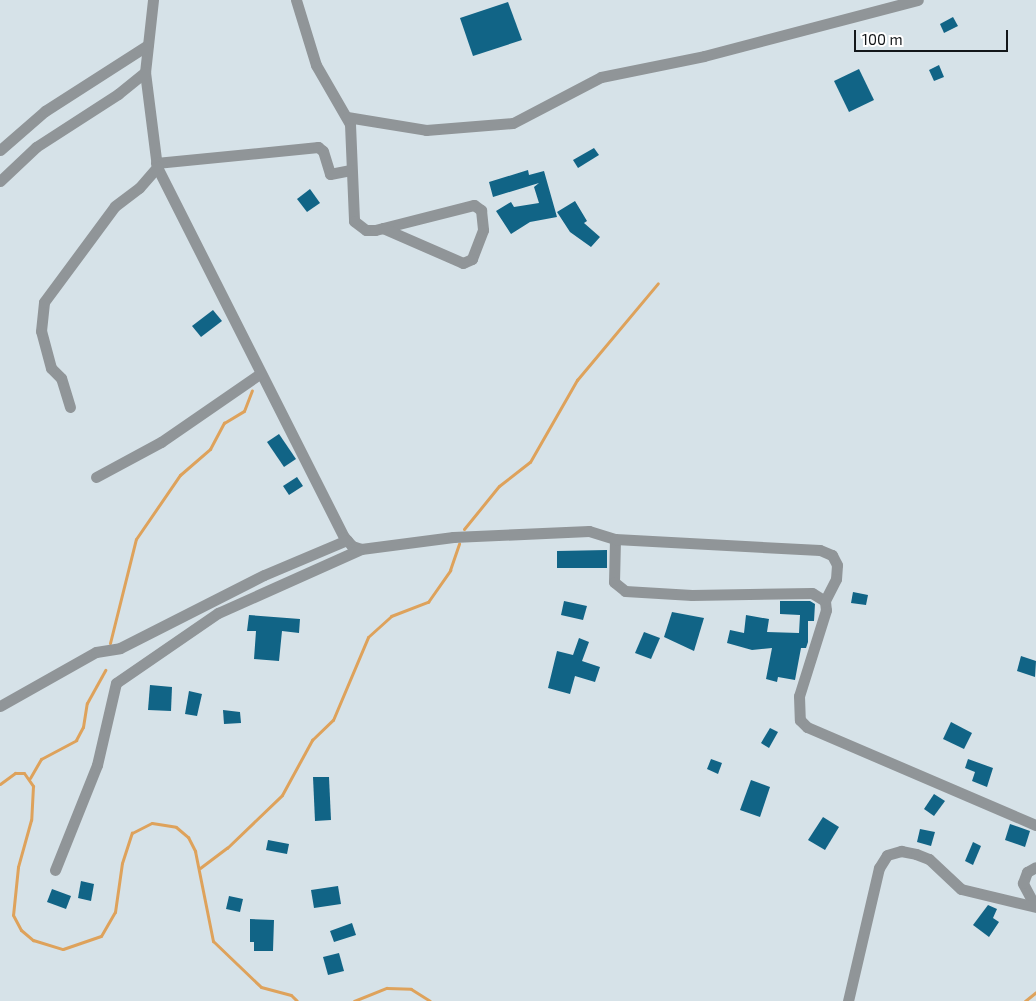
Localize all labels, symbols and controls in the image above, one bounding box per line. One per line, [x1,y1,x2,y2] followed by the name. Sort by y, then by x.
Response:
[856,20,1010,52] scale bar
[862,30,903,48] text: 100 m

